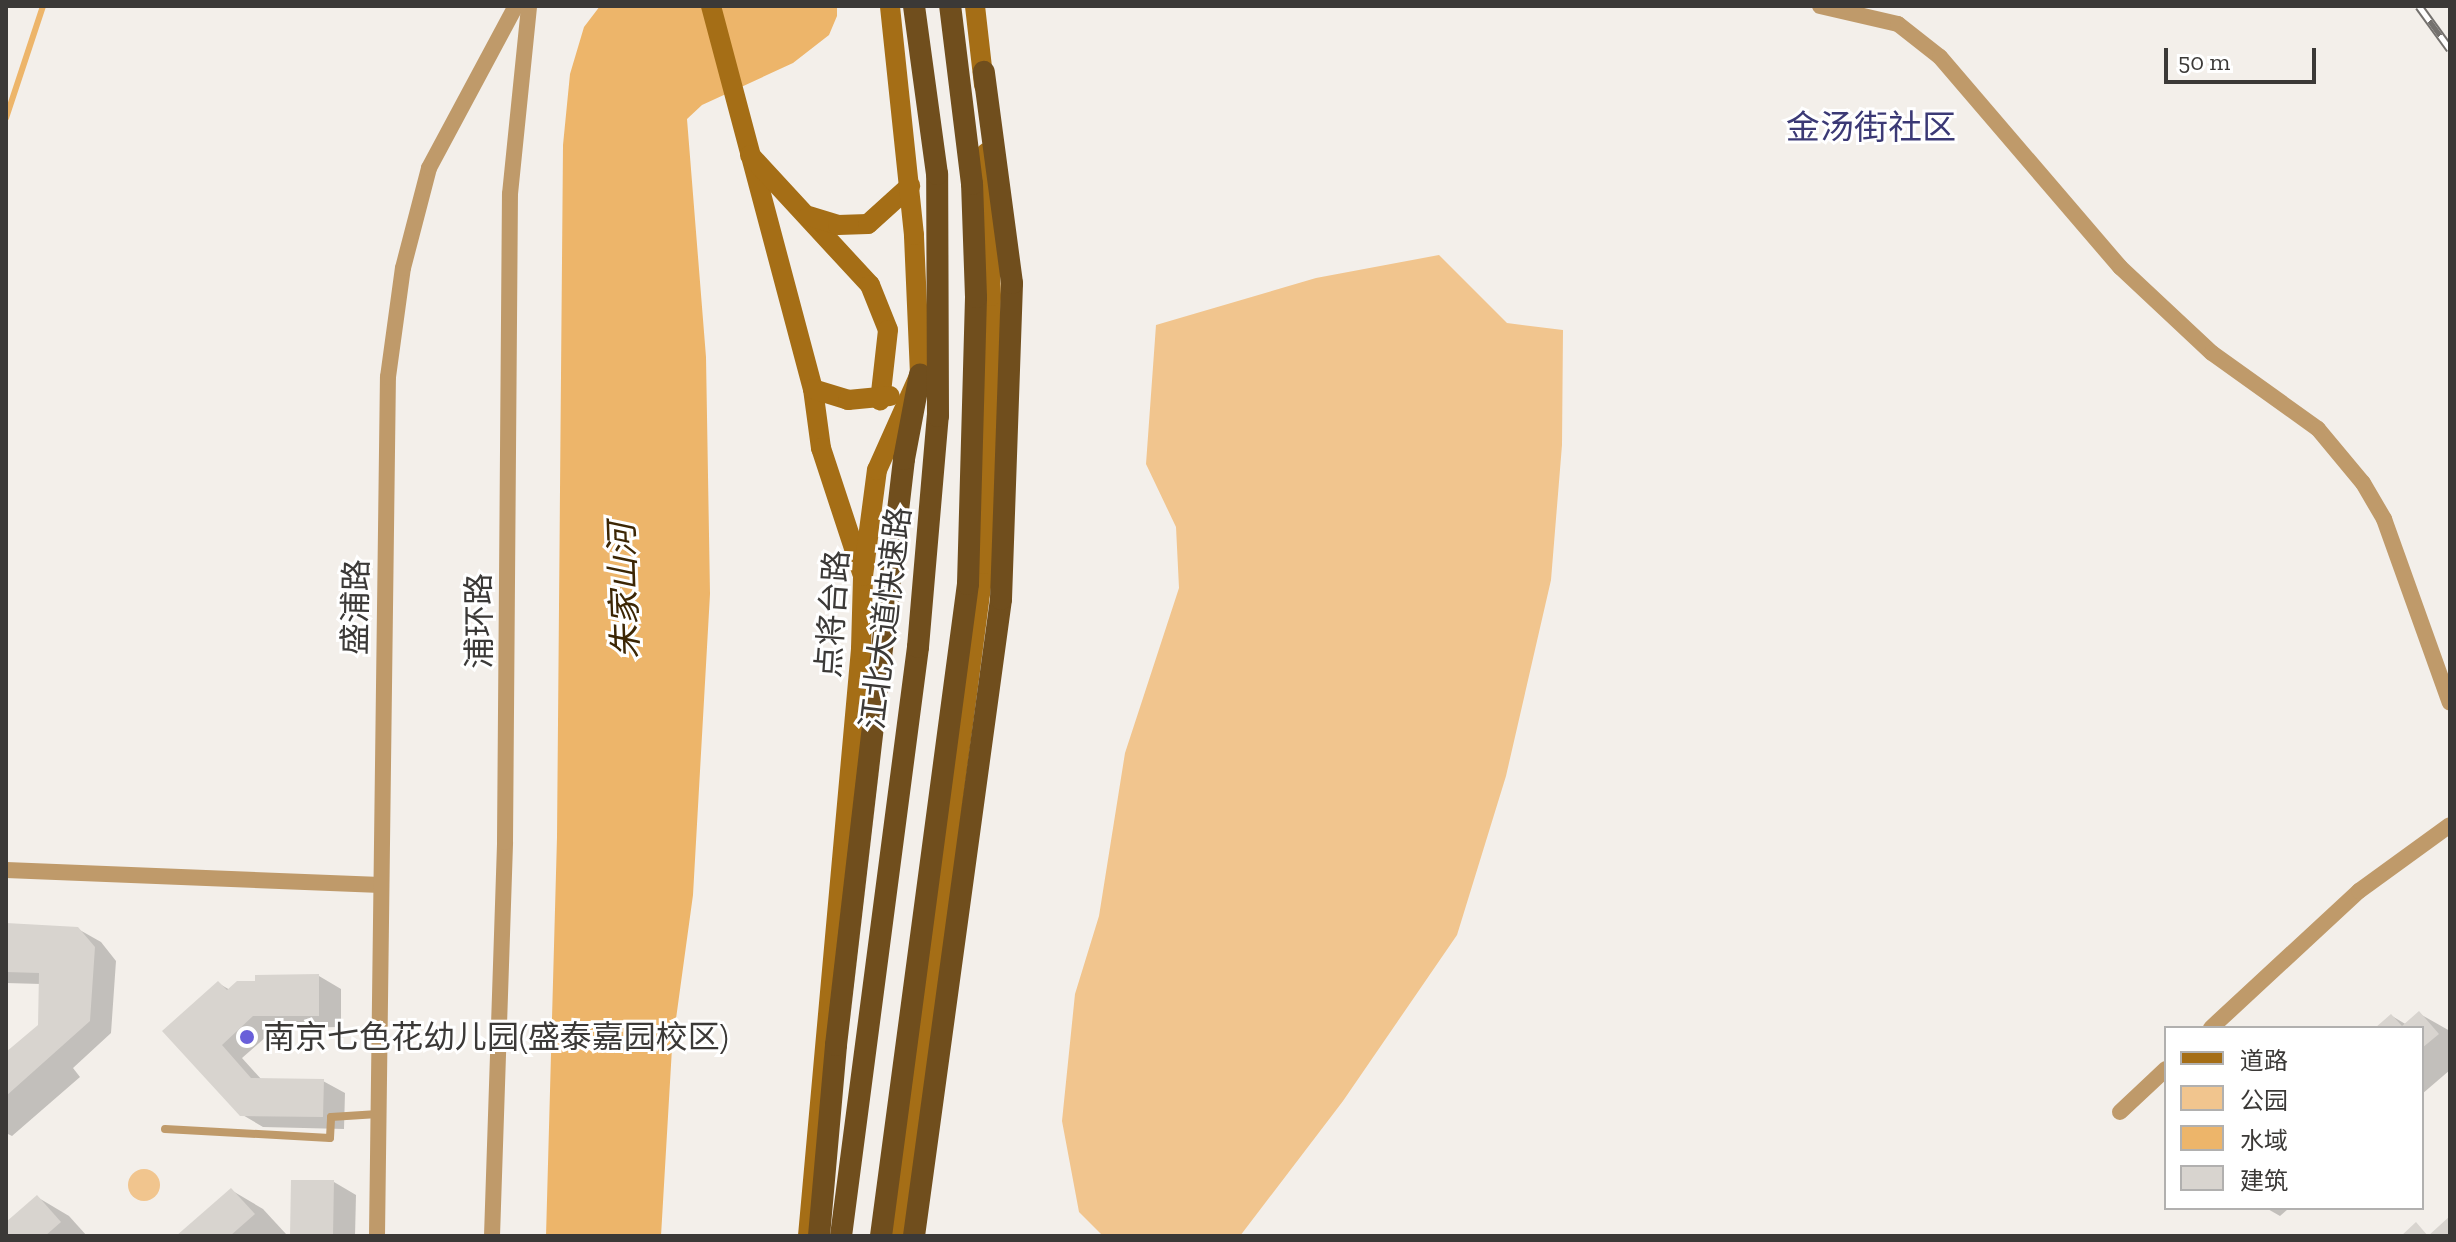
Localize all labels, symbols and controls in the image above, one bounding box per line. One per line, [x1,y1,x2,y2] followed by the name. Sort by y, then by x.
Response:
[2168,32,2320,82] scale bar
[2178,47,2230,76] text: 50 m
[1786,108,1956,148] district label: 金汤街社区
[853,504,919,732] street label: 江北大道快速路
[601,522,647,660] water label: 朱家山河
[809,549,857,679] street label: 点将台路
[336,559,376,655] street label: 盛浦路
[460,573,498,669] street label: 浦环路
[263,1018,729,1056] place label: 南京七色花幼儿园(盛泰嘉园校区)
[2164,1026,2424,1210] legend
[238,1028,256,1046] marker: 南京七色花幼儿园(盛泰嘉园校区)
[2240,1046,2288,1075] text: 道路
[2240,1086,2288,1115] text: 公园
[2240,1126,2288,1155] text: 水域
[2240,1166,2288,1195] text: 建筑

